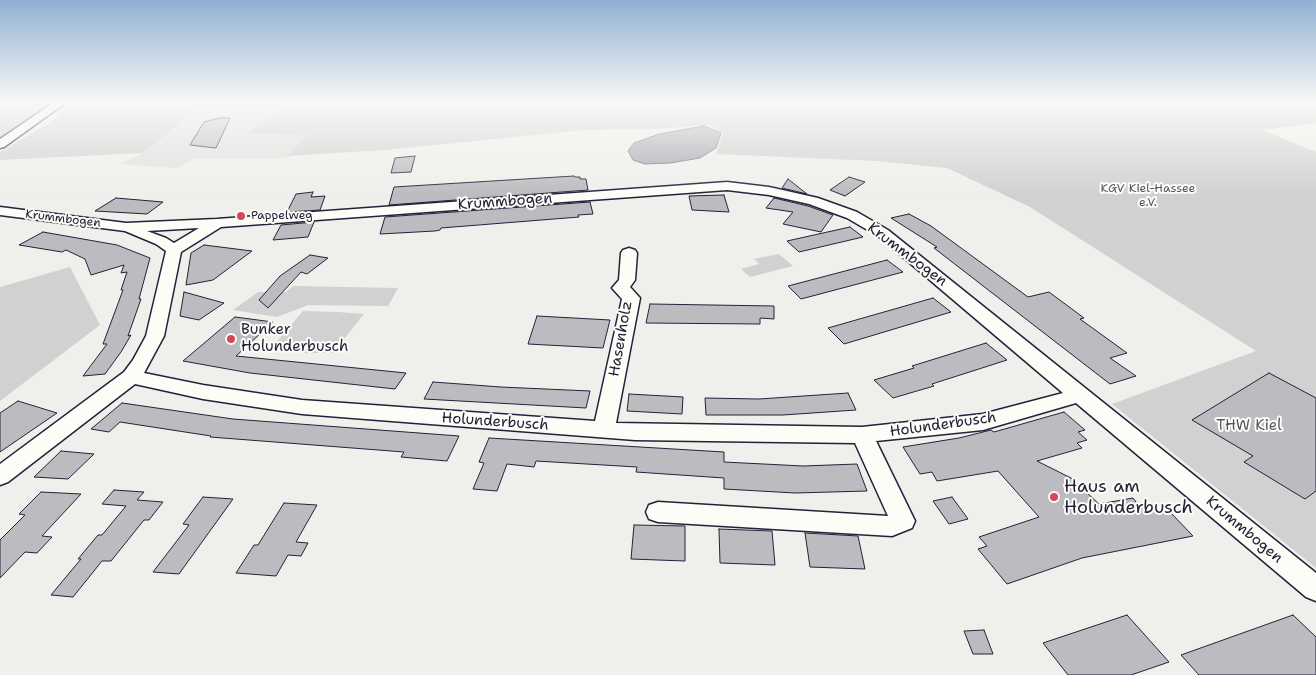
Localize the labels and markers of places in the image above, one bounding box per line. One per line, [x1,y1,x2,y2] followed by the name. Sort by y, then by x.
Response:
[251,209,313,223] place label: Pappelweg
[235,210,247,222] marker: Pappelweg
[241,321,348,356] place label: Bunker Holunderbusch
[225,333,237,345] marker: Bunker Holunderbusch
[1064,476,1193,518] place label: Haus am Holunderbusch
[1048,491,1060,503] marker: Haus am Holunderbusch

